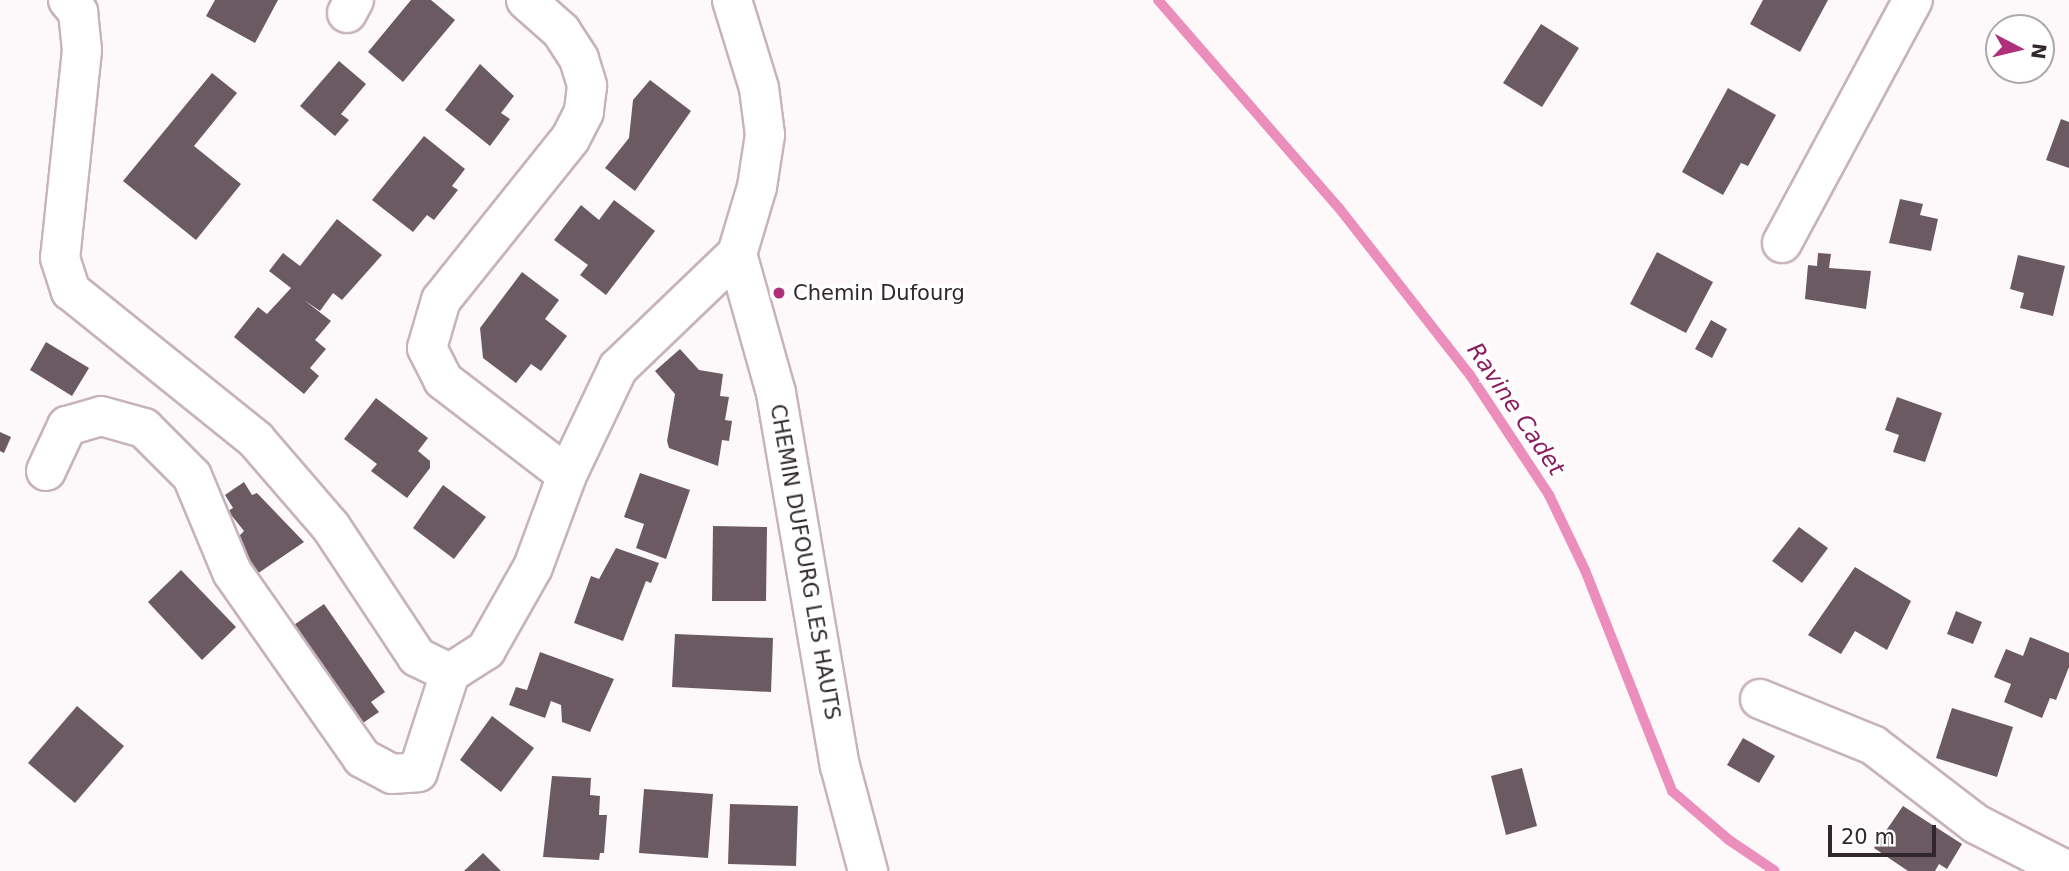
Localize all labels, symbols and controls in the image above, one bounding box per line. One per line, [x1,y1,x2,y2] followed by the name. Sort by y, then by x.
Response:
[1985,14,2055,84] north arrow
[2027,42,2051,61] text: N
[793,280,965,306] place label: Chemin Dufourg
[771,285,787,301] marker: Chemin Dufourg
[1461,337,1571,481] water label: Ravine Cadet
[765,402,845,722] street label: CHEMIN DUFOURG LES HAUTS
[1831,812,1940,856] scale bar
[1841,825,1895,849] text: 20 m

